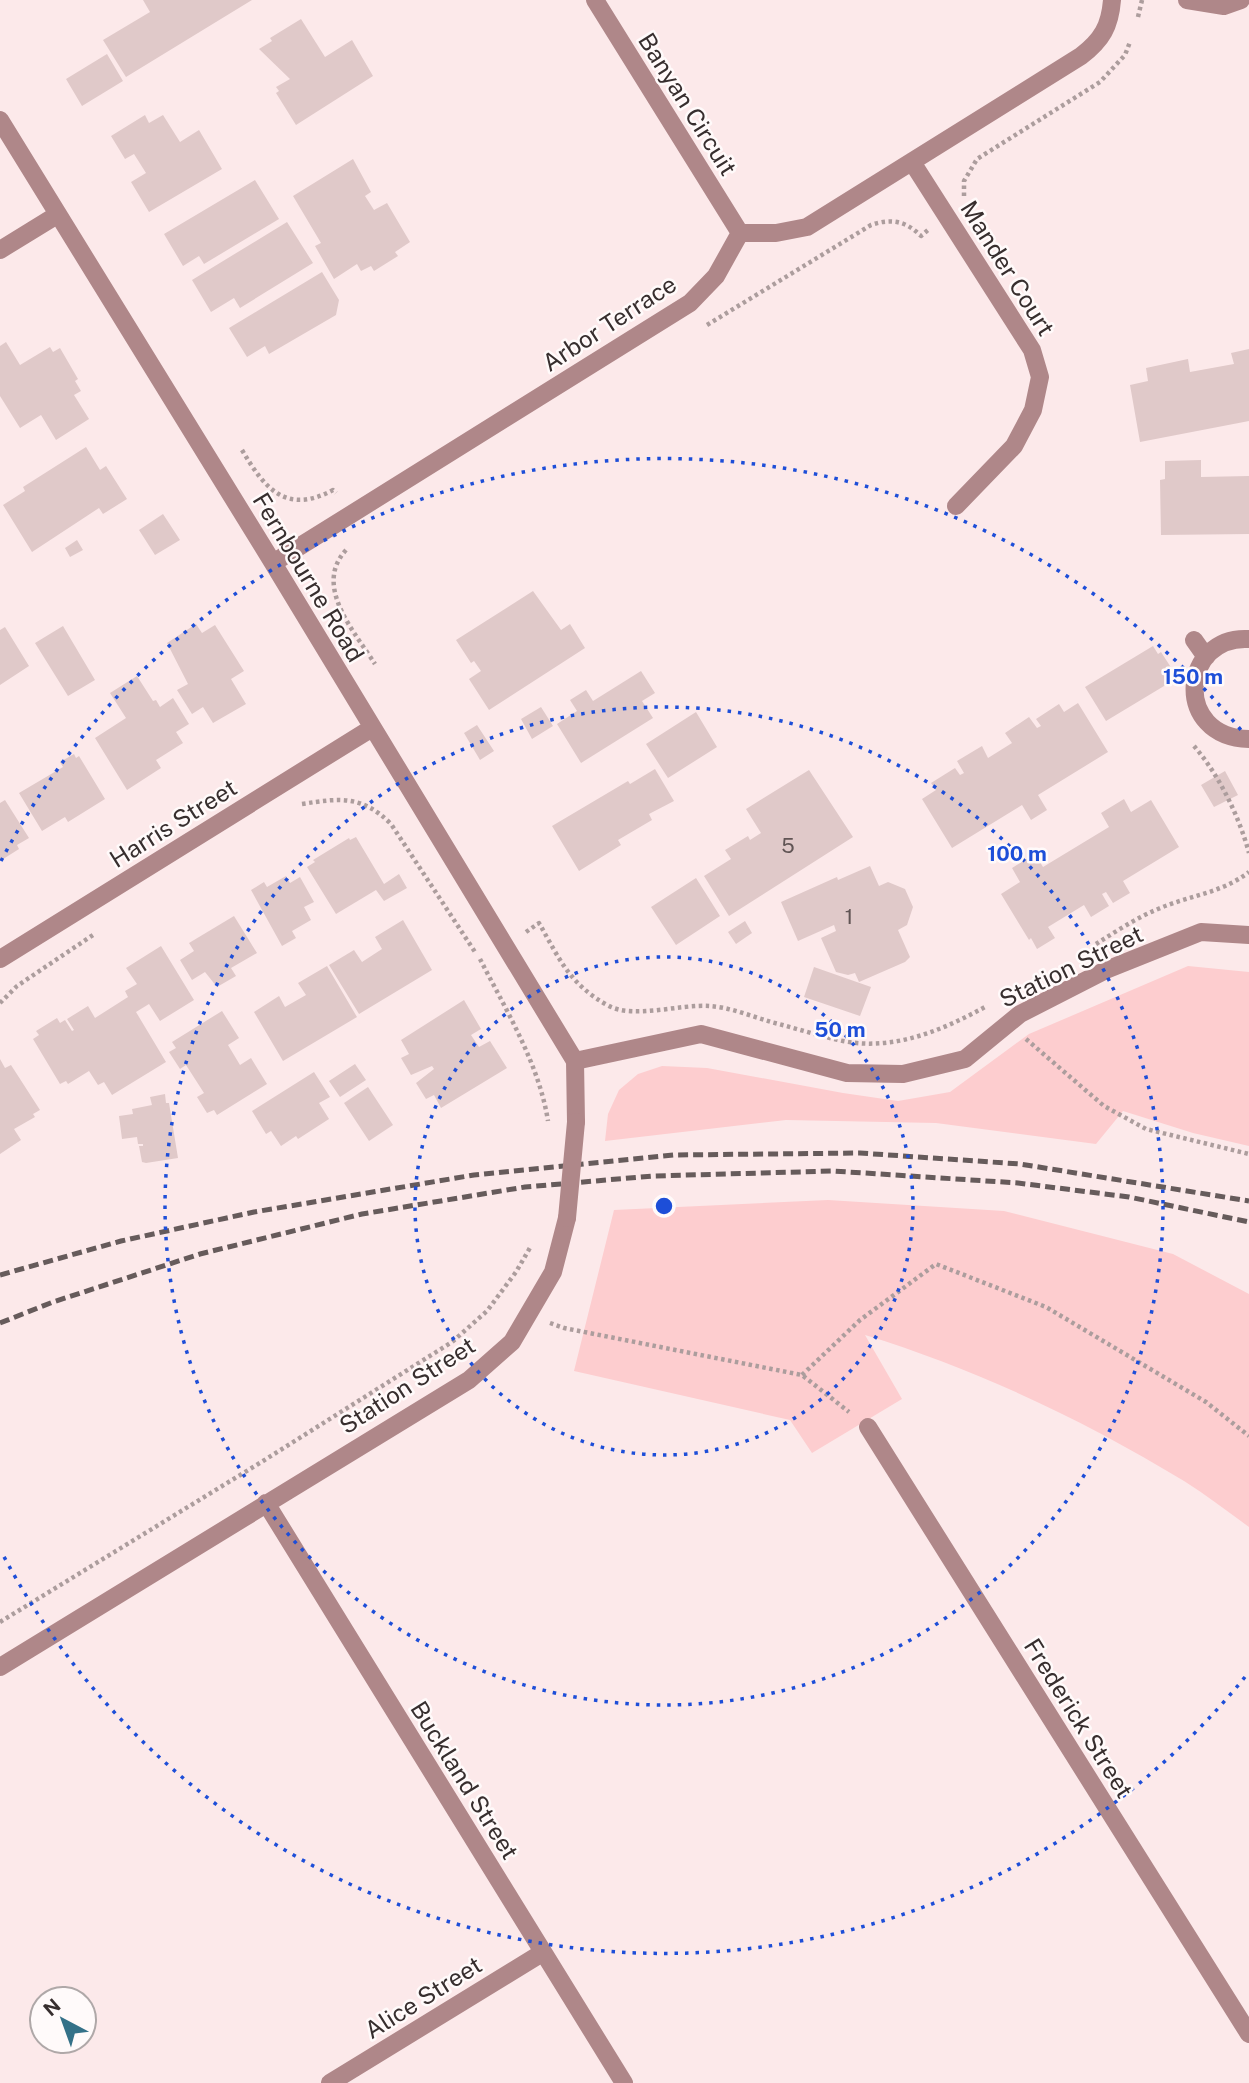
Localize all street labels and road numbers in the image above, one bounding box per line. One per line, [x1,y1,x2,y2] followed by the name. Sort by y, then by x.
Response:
[633,28,743,180] street label: Banyan Circuit
[955,195,1061,341] street label: Mander Court
[537,269,681,377] street label: Arbor Terrace
[248,488,370,666] street label: Fernbourne Road
[104,773,242,873] street label: Harris Street
[995,919,1147,1013] street label: Station Street
[334,1331,480,1439] street label: Station Street
[1019,1633,1139,1803] street label: Frederick Street
[405,1696,525,1864] street label: Buckland Street
[359,1950,487,2044] street label: Alice Street

